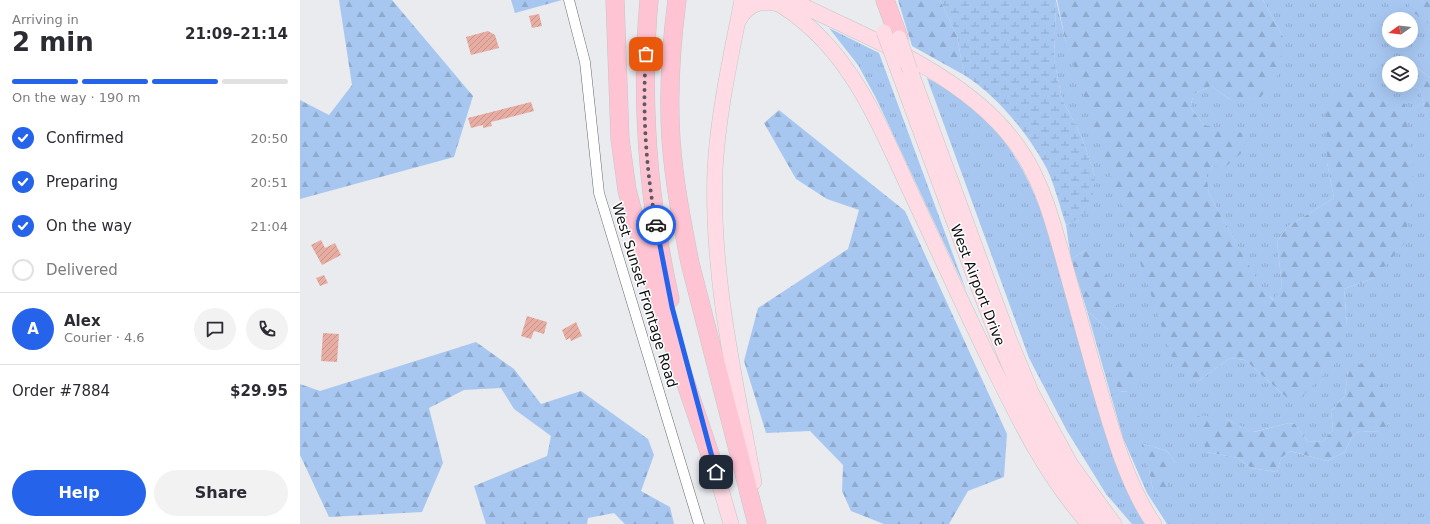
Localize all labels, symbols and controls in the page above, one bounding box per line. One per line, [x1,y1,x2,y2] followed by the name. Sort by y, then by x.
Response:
[12,12,79,27] text: Arriving in
[1382,12,1418,48] north arrow
[1382,12,1418,92] map controls
[185,25,288,43] text: 21:09–21:14
[12,27,94,57] text: 2 min
[629,37,663,71] pin
[635,43,657,65] icon: bag
[1382,56,1418,92] button: layers
[12,90,140,105] text: On the way · 190 m
[12,127,34,149] icon: check
[46,129,124,147] text: Confirmed
[251,131,288,146] text: 20:50
[12,171,34,193] icon: check
[46,173,118,191] text: Preparing
[251,175,288,190] text: 20:51
[609,201,681,389] street label: West Sunset Frontage Road
[636,205,676,245] courier
[645,214,667,236] icon: car
[12,215,34,237] icon: check
[46,217,132,235] text: On the way
[251,219,288,234] text: 21:04
[947,222,1009,348] street label: West Airport Drive
[46,261,118,279] text: Delivered
[194,308,236,350] button: chat
[246,308,288,350] button: phone
[64,312,101,330] text: Alex
[27,320,39,338] text: A
[64,330,145,345] text: Courier · 4.6
[12,382,110,400] text: Order #7884
[230,382,288,400] text: $29.95
[699,455,733,489] pin
[705,461,727,483] icon: home
[12,470,146,516] button: Help
[154,470,288,516] button: Share

